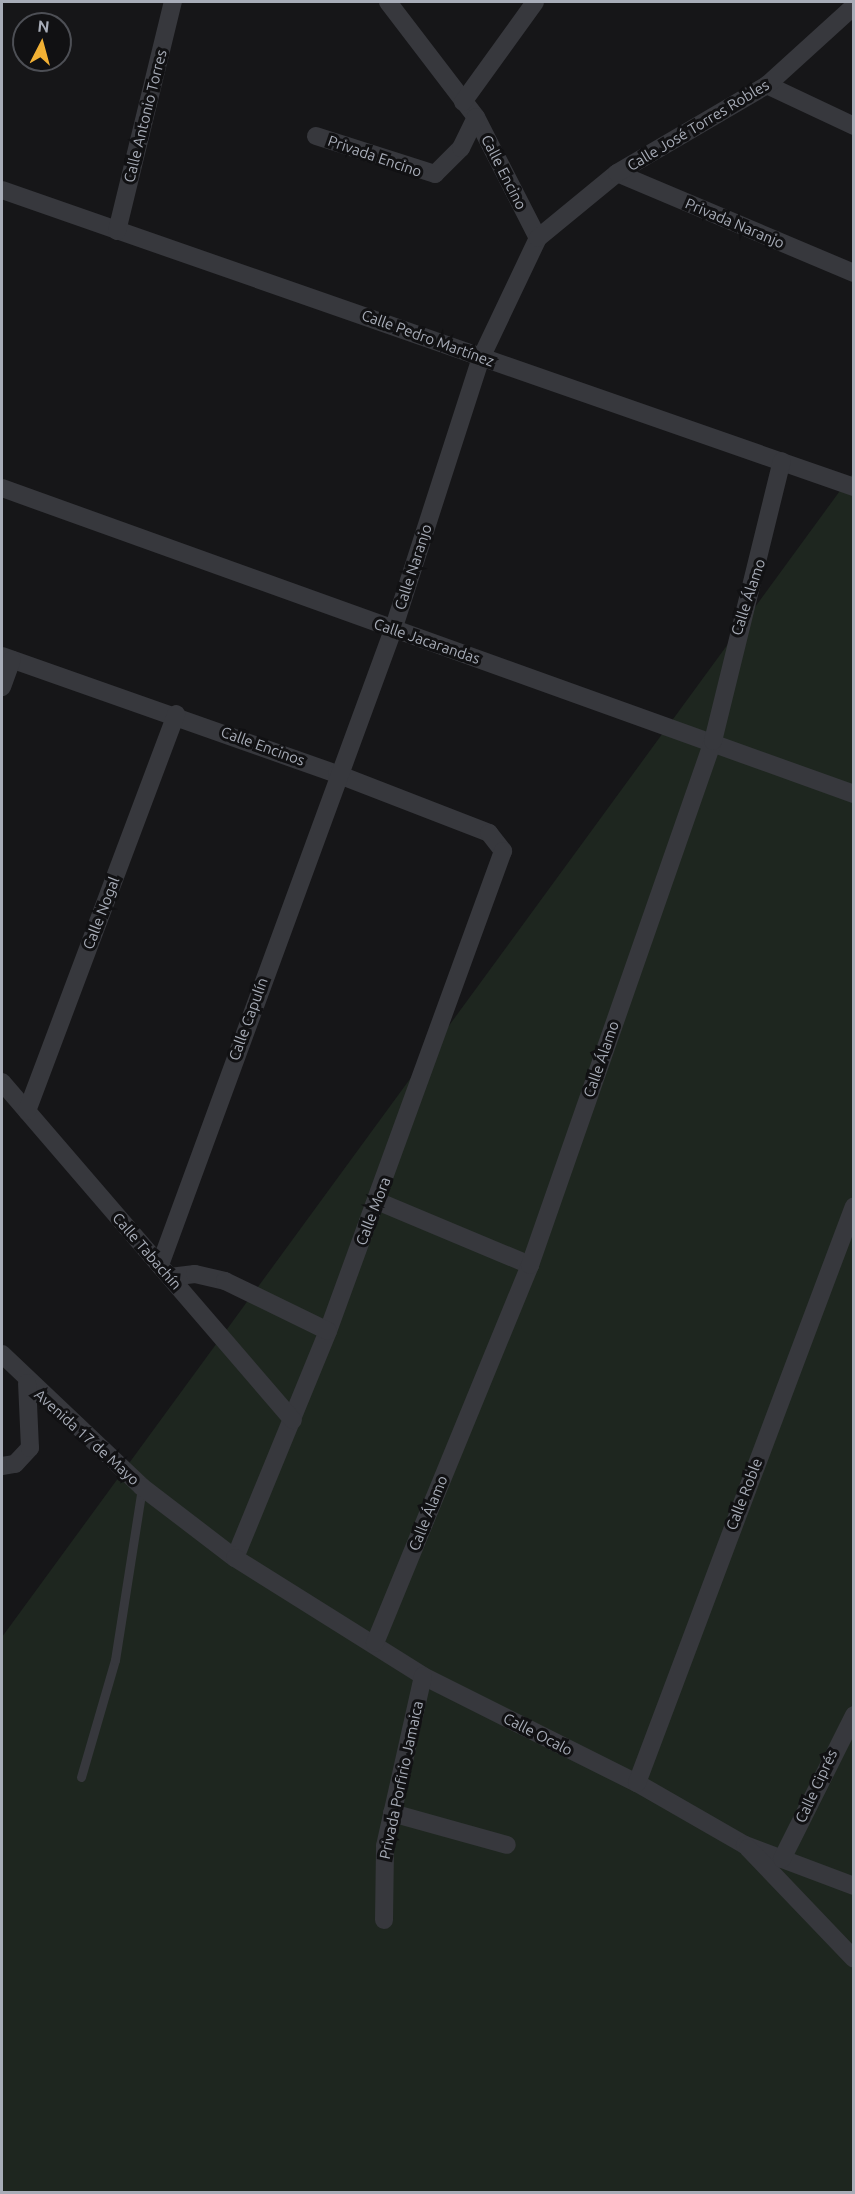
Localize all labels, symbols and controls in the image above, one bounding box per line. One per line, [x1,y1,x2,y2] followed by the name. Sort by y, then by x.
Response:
[12,12,72,72] north arrow
[37,17,51,36] text: N
[120,48,170,184] street label: Calle Antonio Torres
[624,75,772,175] street label: Calle José Torres Robles
[326,132,424,180] street label: Privada Encino
[477,132,531,212] street label: Calle Encino
[683,194,787,252] street label: Privada Naranjo
[359,306,497,370] street label: Calle Pedro Martínez
[391,522,435,612] street label: Calle Naranjo
[727,556,769,638] street label: Calle Álamo
[372,614,482,668] street label: Calle Jacarandas
[219,723,307,769] street label: Calle Encinos
[79,874,123,952] street label: Calle Nogal
[225,975,271,1063] street label: Calle Capulín
[580,1018,622,1100] street label: Calle Álamo
[352,1174,394,1248] street label: Calle Mora
[109,1209,185,1293] street label: Calle Tabachín
[31,1385,143,1489] street label: Avenida 17 de Mayo
[722,1455,766,1533] street label: Calle Roble
[405,1473,451,1553] street label: Calle Álamo
[375,1699,427,1861] street label: Privada Porfirio Jamaica
[500,1709,576,1759] street label: Calle Ocalo
[791,1747,841,1825] street label: Calle Ciprés

